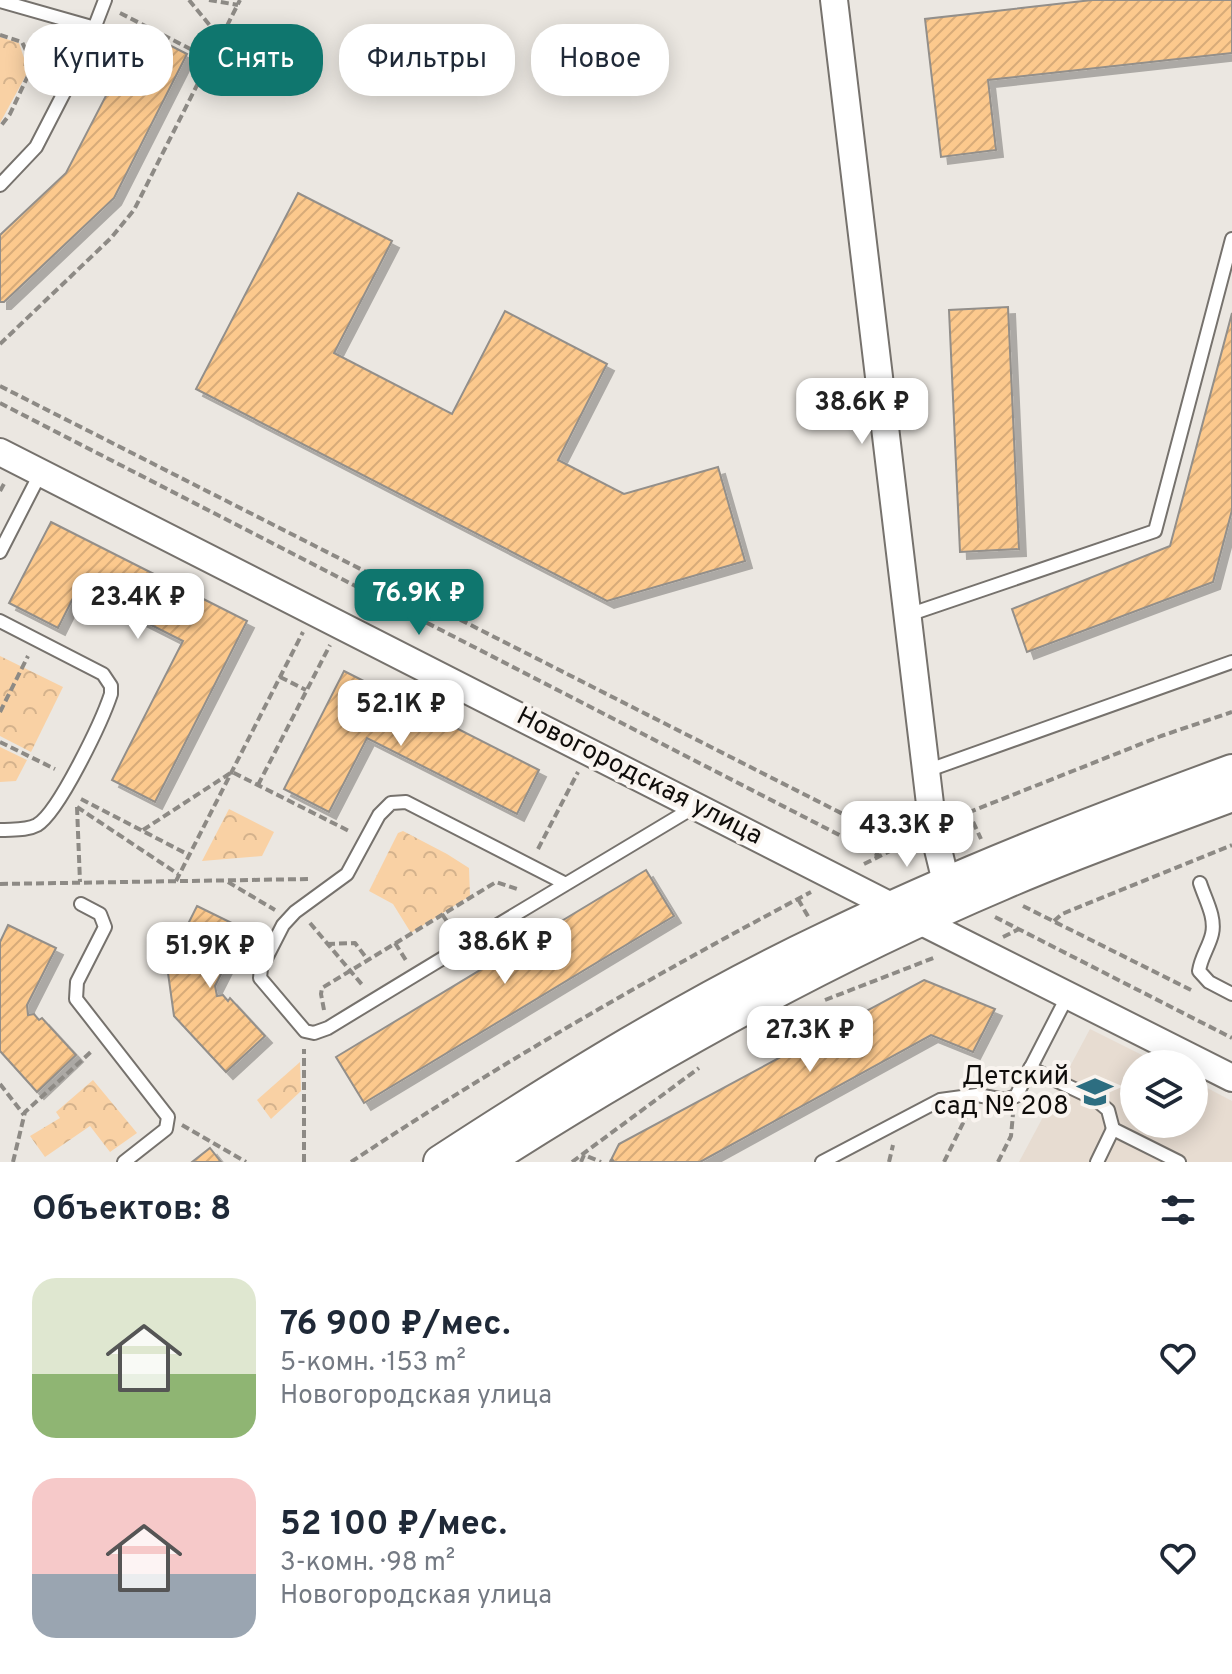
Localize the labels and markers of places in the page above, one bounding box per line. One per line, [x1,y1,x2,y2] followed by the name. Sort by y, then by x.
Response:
[788,378,936,446] pin: 38.6K ₽
[345,569,493,637] pin: 76.9K ₽
[64,573,212,641] pin: 23.4K ₽
[327,680,475,748] pin: 52.1K ₽
[833,801,981,869] pin: 43.3K ₽
[431,918,579,986] pin: 38.6K ₽
[136,922,284,990] pin: 51.9K ₽
[736,1006,884,1074] pin: 27.3K ₽
[934,1061,1069,1124] place label: Детский сад № 208
[1076,1073,1114,1111] school or university icon: Детский сад № 208

